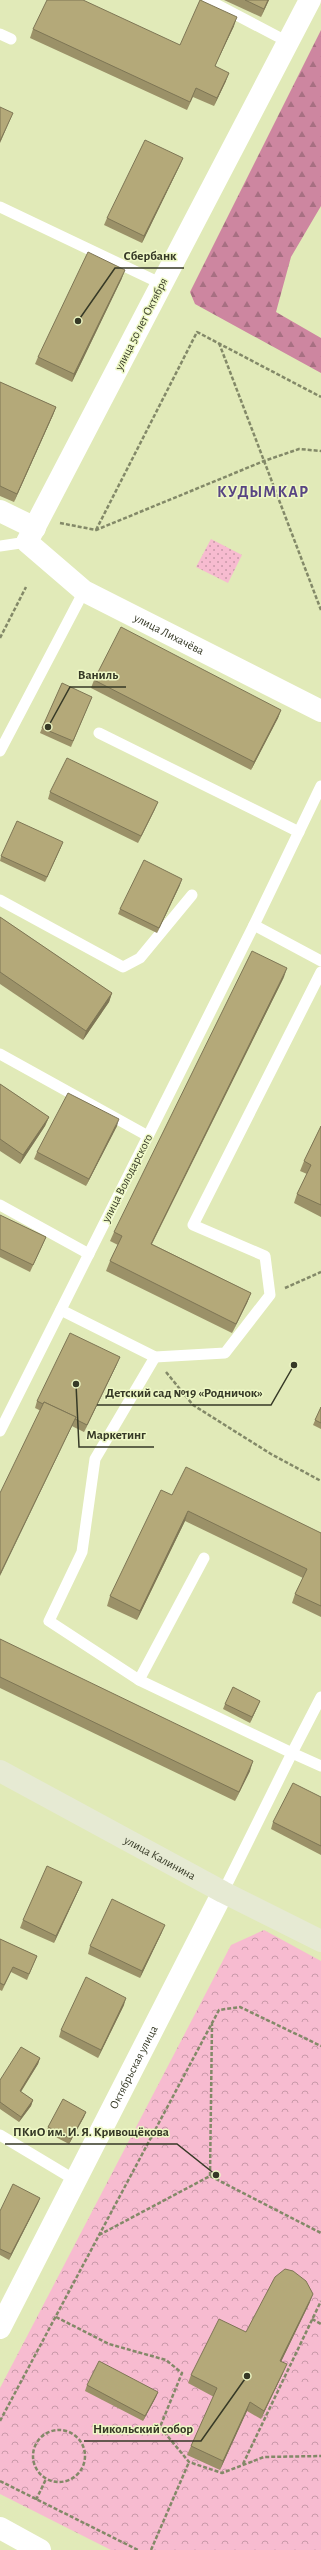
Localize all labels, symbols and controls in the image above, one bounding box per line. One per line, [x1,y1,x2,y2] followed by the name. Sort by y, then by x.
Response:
[115,243,184,268] callout: Сбербанк
[124,250,177,263] text: Сбербанк
[112,276,170,373] street label: улица 50 лет Октября
[217,484,309,500] district label: КУДЫМКАР
[131,611,206,657] street label: улица Лихачёва
[70,662,126,687] callout: Ваниль
[78,669,118,682] text: Ваниль
[99,1132,155,1225] street label: улица Володарского
[97,1380,271,1405] callout: Детский сад №19 «Родничок»
[105,1387,263,1400] text: Детский сад №19 «Родничок»
[79,1422,154,1447] callout: Маркетинг
[86,1429,146,1442] text: Маркетинг
[121,1833,198,1882] street label: улица Калинина
[107,2023,160,2111] street label: Октябрьская улица
[5,2119,177,2144] callout: ПКиО им. И. Я. Кривощёкова
[13,2126,169,2139] text: ПКиО им. И. Я. Кривощёкова
[84,2416,201,2441] callout: Никольский собор
[93,2423,193,2436] text: Никольский собор

